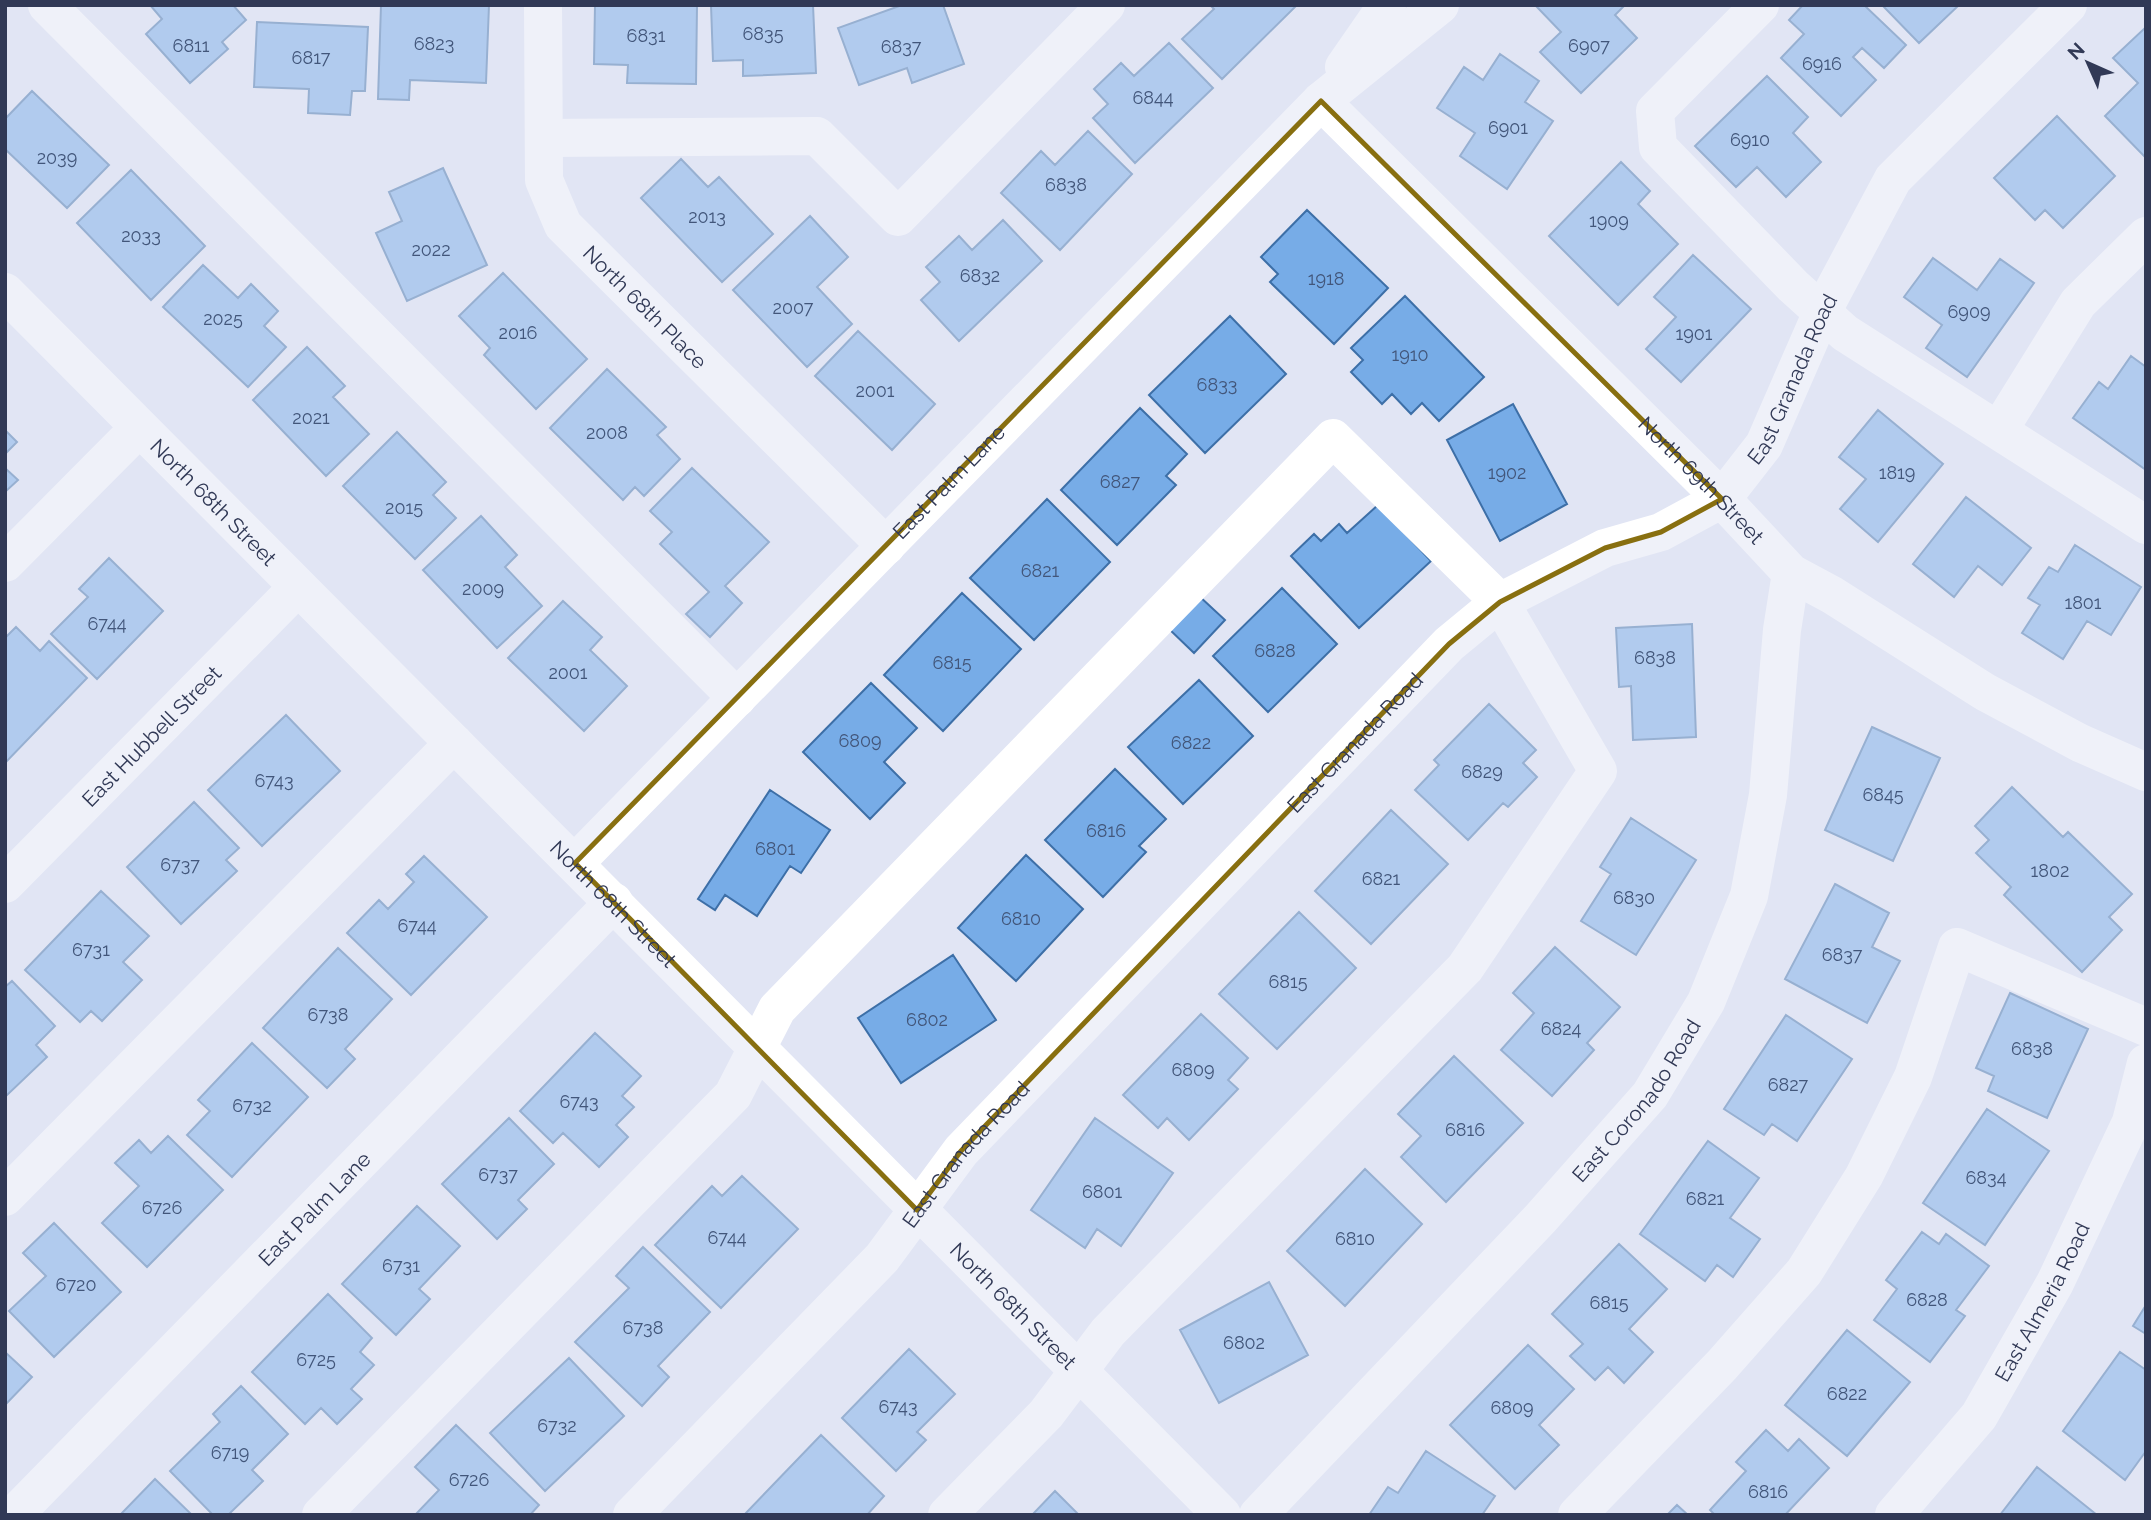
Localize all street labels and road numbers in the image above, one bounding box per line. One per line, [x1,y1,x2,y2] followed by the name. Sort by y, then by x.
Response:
[578,240,712,374] street label: North 68th Place
[1741,290,1842,469] street label: East Granada Road
[1634,411,1770,549] street label: North 69th Street
[887,419,1010,544] street label: East Palm Lane
[145,433,282,570] street label: North 68th Street
[76,660,226,811] street label: East Hubbell Street
[1282,667,1428,817] street label: East Granada Road
[545,835,682,972] street label: North 68th Street
[1567,1014,1705,1187] street label: East Coronado Road
[896,1076,1034,1232] street label: East Granada Road
[253,1146,375,1271] street label: East Palm Lane
[1989,1218,2094,1386] street label: East Almeria Road
[945,1237,1082,1374] street label: North 68th Street

